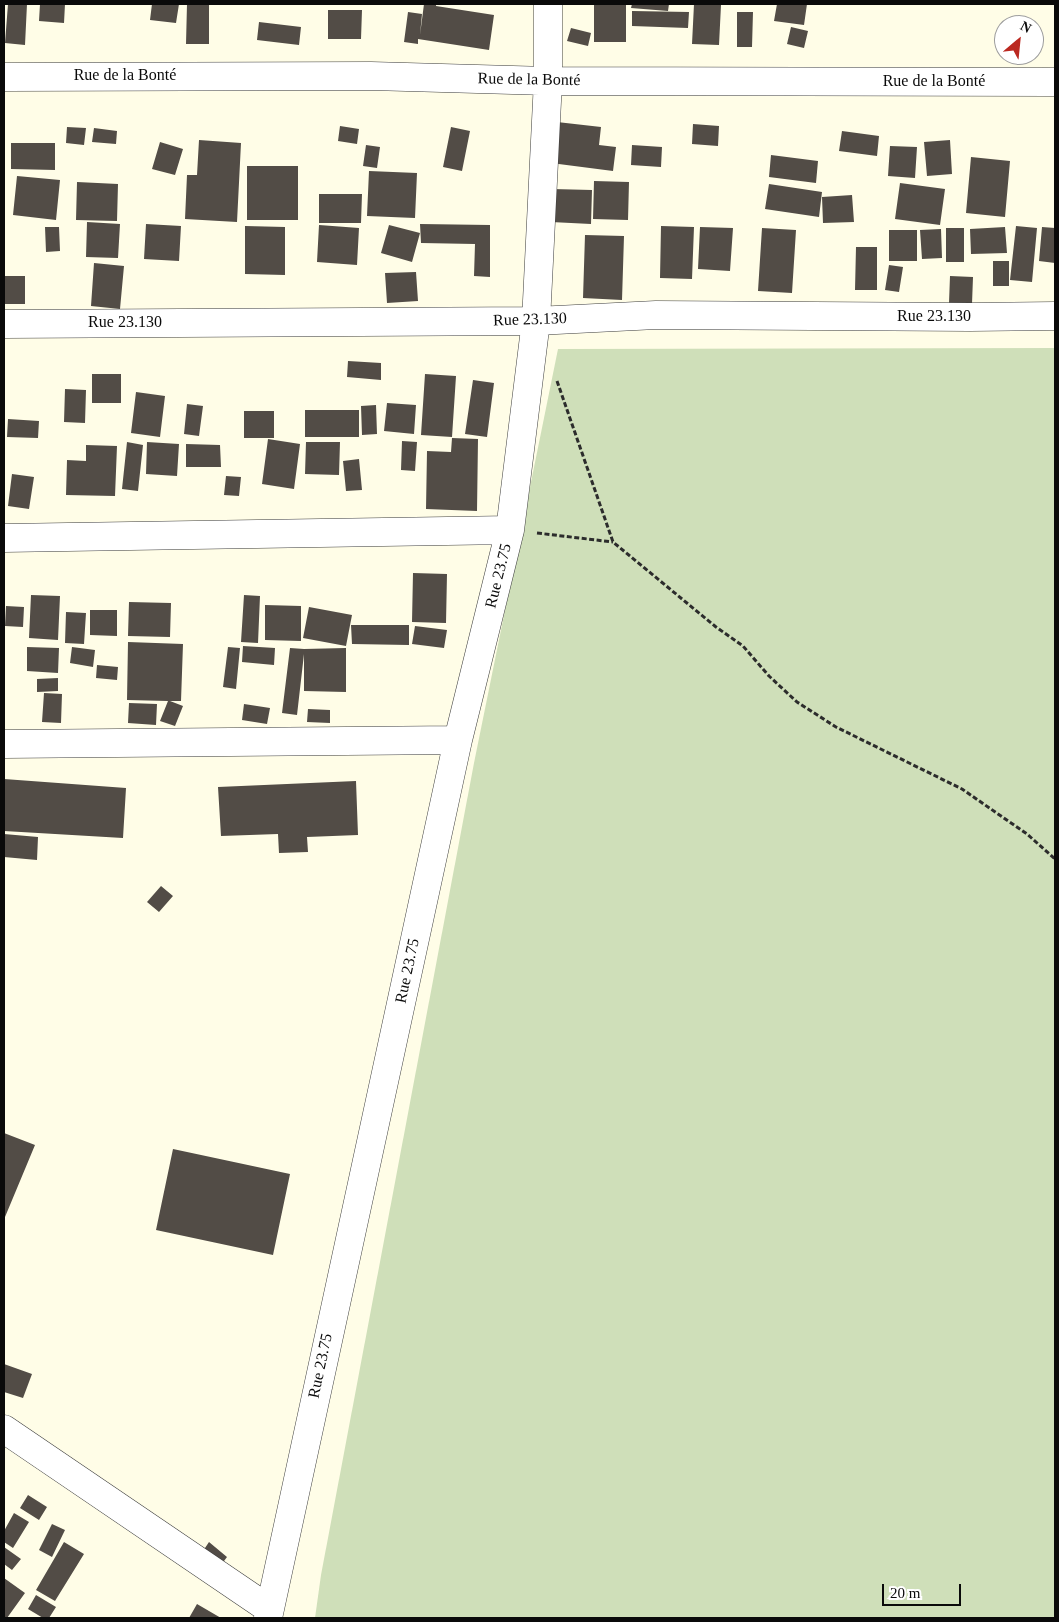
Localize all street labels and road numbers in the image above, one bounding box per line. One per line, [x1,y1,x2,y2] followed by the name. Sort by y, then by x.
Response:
[74,66,176,86] street label: Rue de la Bonté
[478,70,580,90] street label: Rue de la Bonté
[883,72,985,92] street label: Rue de la Bonté
[897,307,971,327] street label: Rue 23.130
[493,309,567,331] street label: Rue 23.130
[88,313,162,333] street label: Rue 23.130
[482,542,516,610] street label: Rue 23.75
[392,937,424,1005] street label: Rue 23.75
[305,1332,337,1400] street label: Rue 23.75

